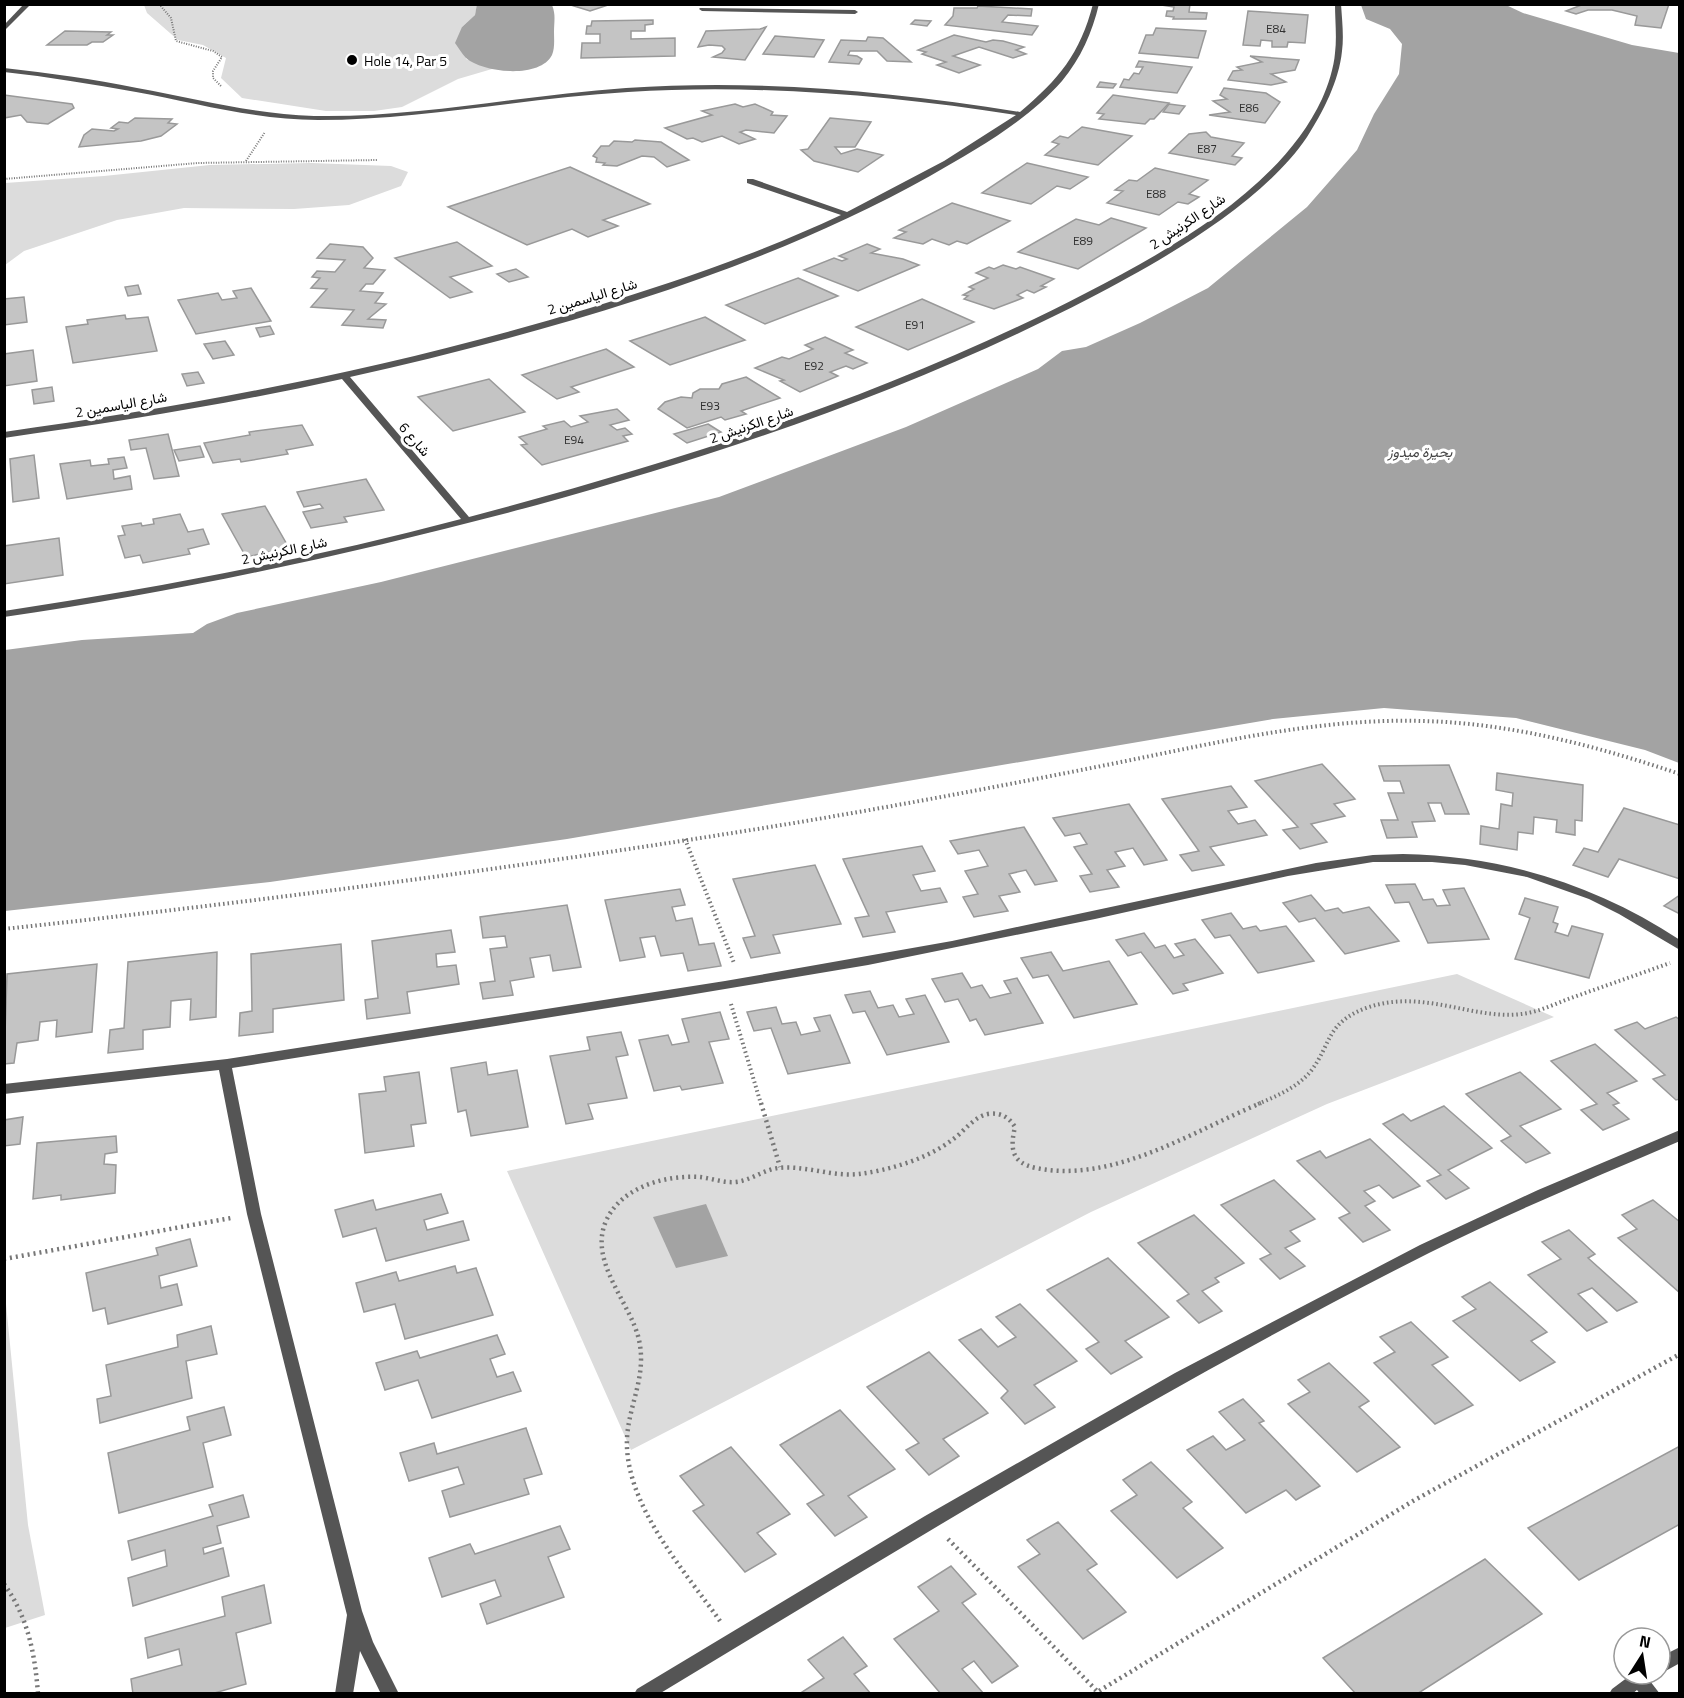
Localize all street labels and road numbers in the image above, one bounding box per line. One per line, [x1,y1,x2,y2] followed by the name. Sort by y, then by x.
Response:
[1145,188,1230,255] street label: شارع الكرنيش 2
[545,272,640,321] street label: شارع الياسمين 2
[73,386,169,423] street label: شارع الياسمين 2
[706,400,796,449] street label: شارع الكرنيش 2
[393,417,436,461] street label: شارع 6
[239,531,329,570] street label: شارع الكرنيش 2

